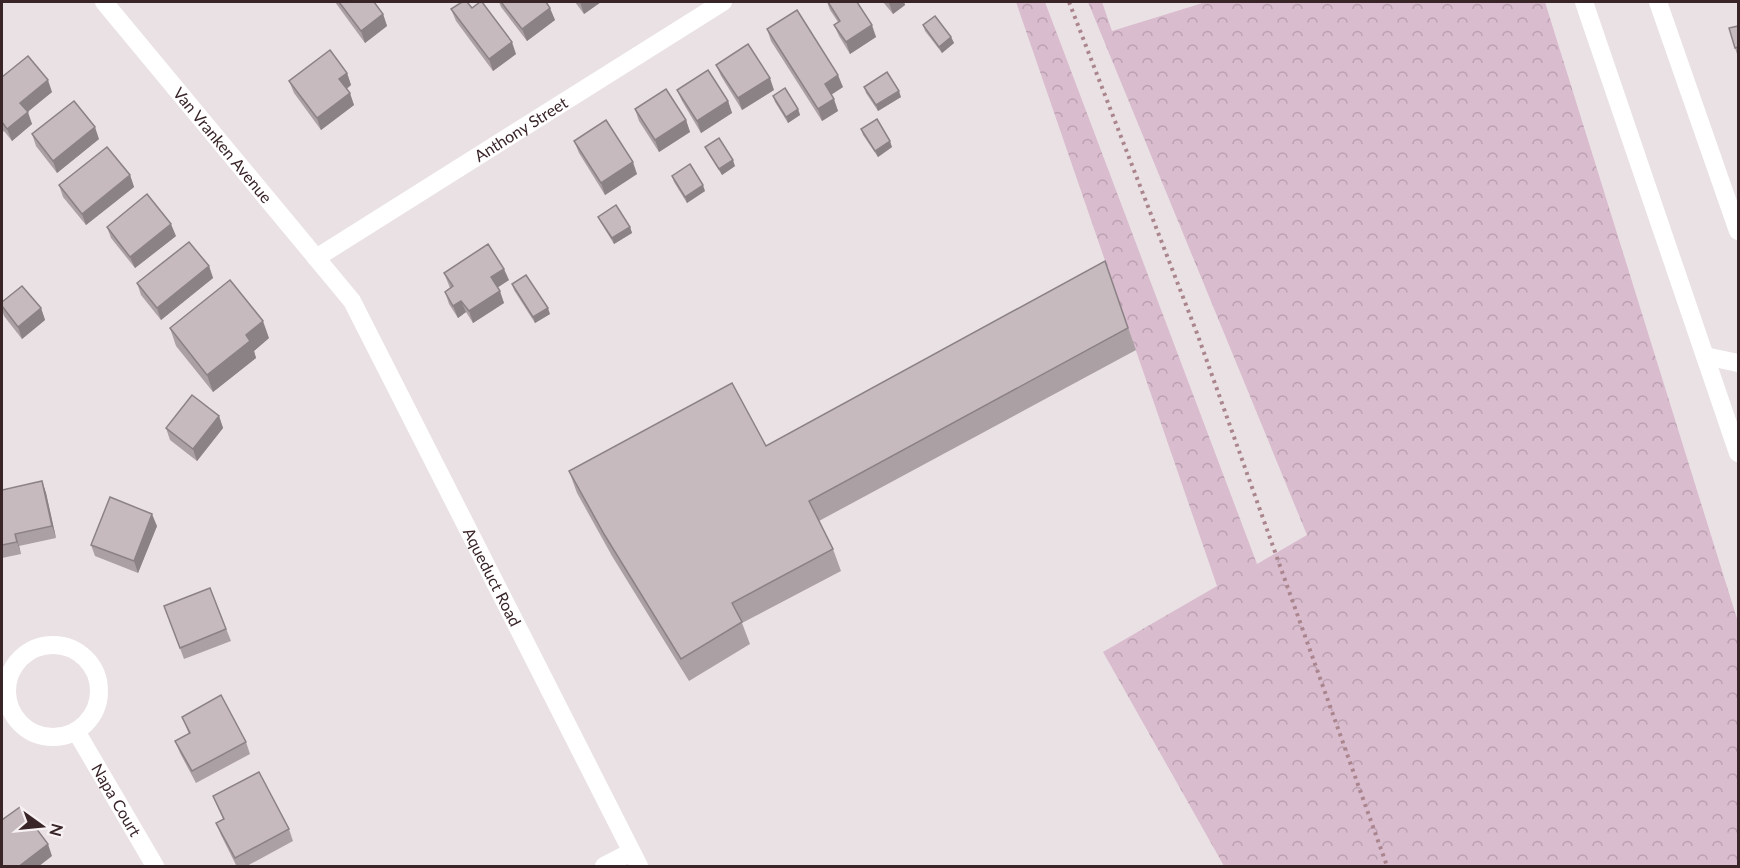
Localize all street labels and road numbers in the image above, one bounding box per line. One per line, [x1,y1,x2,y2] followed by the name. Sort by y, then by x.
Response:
[170,83,276,206] street label: Van Vranken Avenue
[471,92,571,165] street label: Anthony Street
[460,524,526,629] street label: Aqueduct Road
[88,760,146,840] street label: Napa Court

